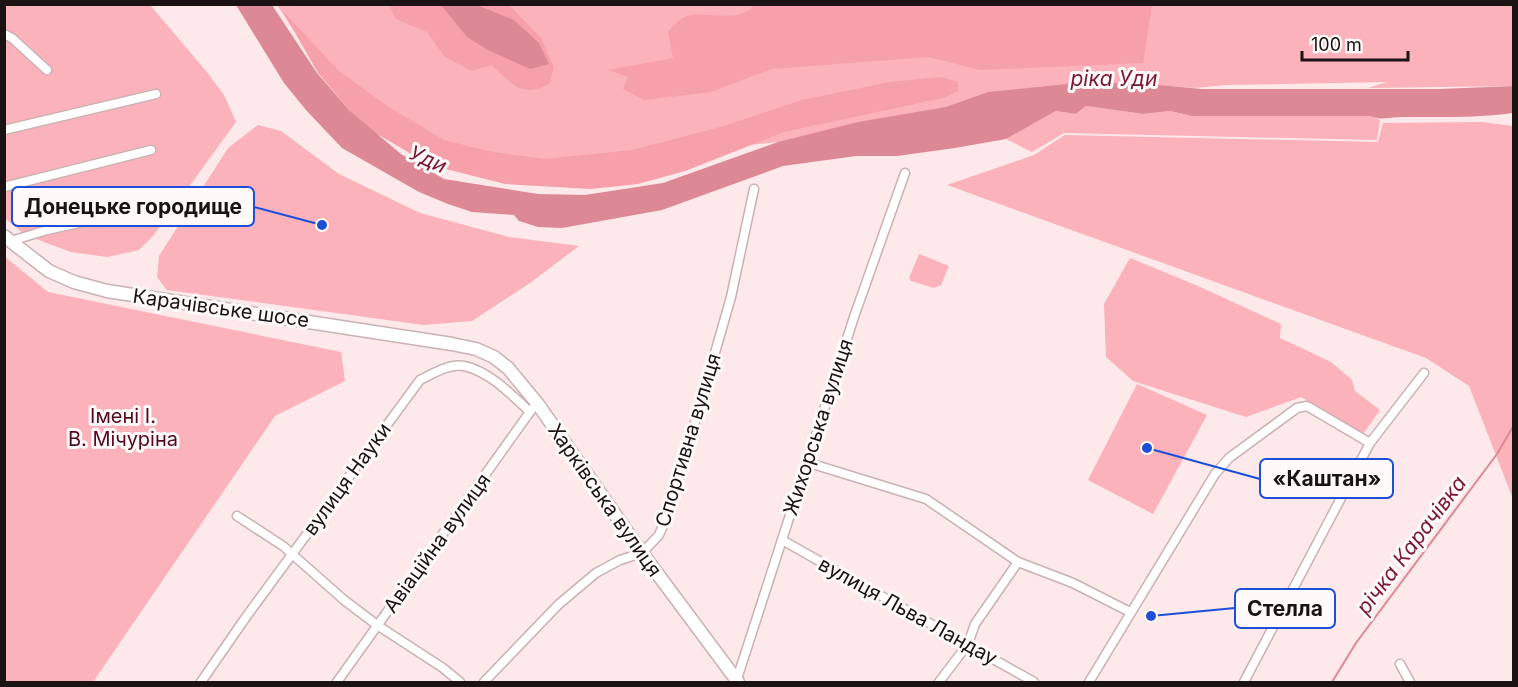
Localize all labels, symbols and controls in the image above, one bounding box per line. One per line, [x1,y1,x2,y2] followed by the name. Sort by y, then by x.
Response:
[1302,24,1408,62] scale bar
[1311,34,1362,55] text: 100 m
[1069,66,1158,91] water label: ріка Уди
[405,140,451,178] water label: Уди
[12,187,254,226] callout: Донецьке городище
[24,194,242,219] text: Донецьке городище
[131,284,311,332] street label: Карачівське шосе
[778,336,858,518] street label: Жихорська вулиця
[650,350,726,530] street label: Спортивна вулиця
[68,404,178,451] park label: Імені І. В. Мічуріна
[298,418,396,540] street label: вулиця Науки
[543,419,667,581] street label: Харківська вулиця
[1260,459,1393,498] callout: «Каштан»
[1273,466,1381,491] text: «Каштан»
[378,469,496,617] street label: Авіаційна вулиця
[1350,471,1471,620] water label: річка Карачівка
[814,552,1002,670] street label: вулиця Льва Ландау
[1235,589,1335,628] callout: Стелла
[1247,596,1323,621] text: Стелла

